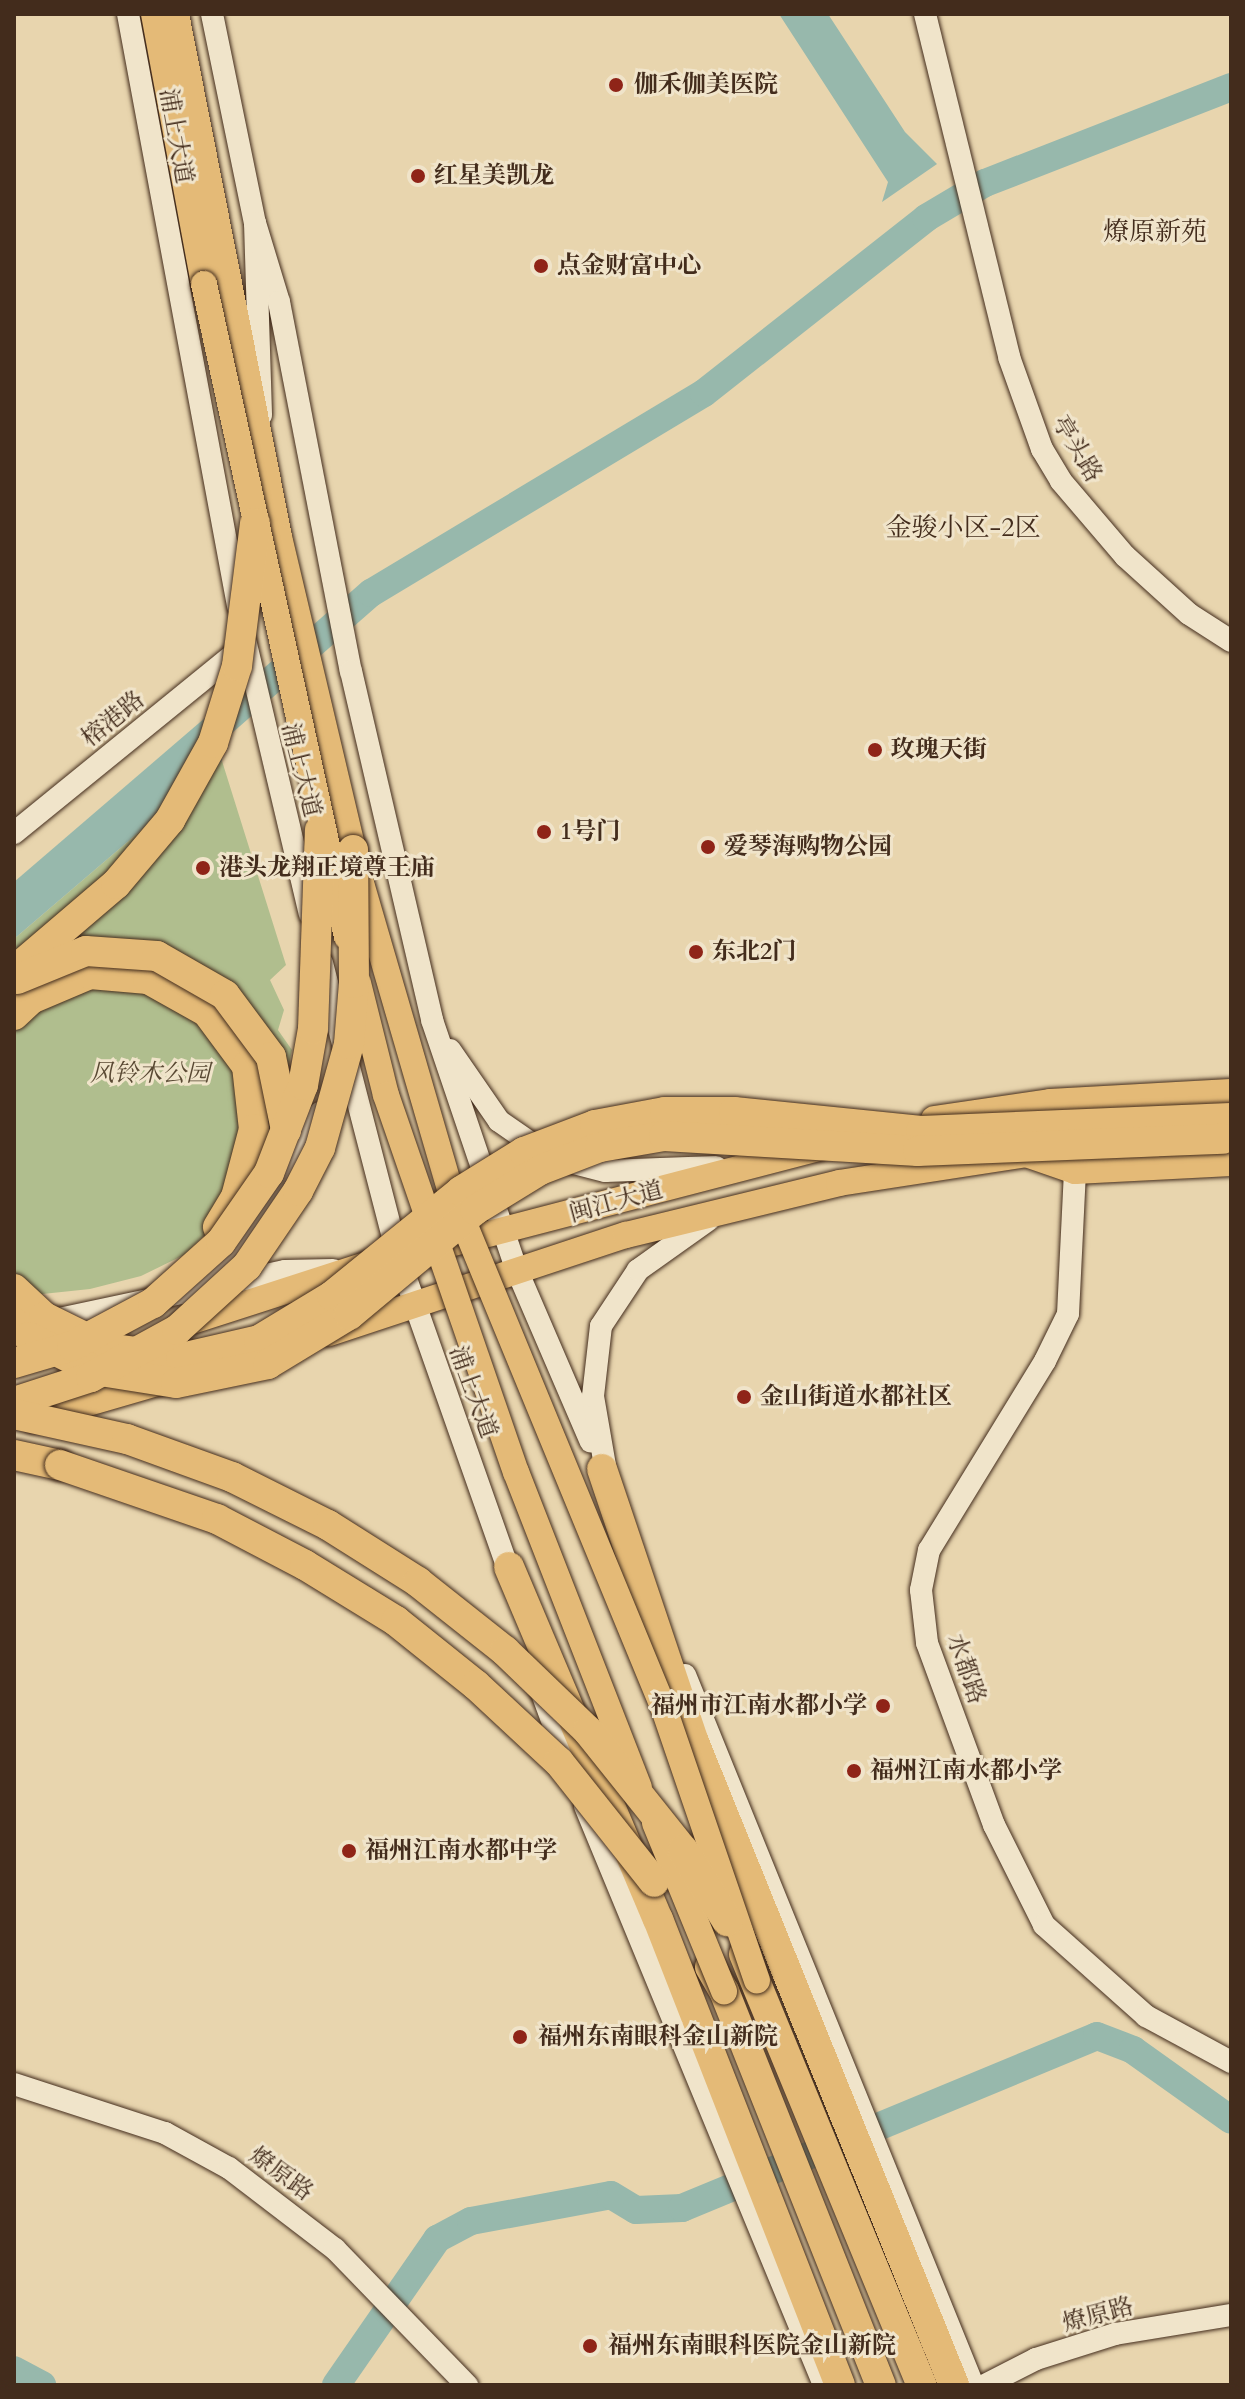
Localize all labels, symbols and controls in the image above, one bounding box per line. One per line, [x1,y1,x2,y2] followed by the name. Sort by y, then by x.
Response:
[634,71,778,99] place label: 伽禾伽美医院
[605,74,627,96] marker: 伽禾伽美医院
[153,86,199,186] street label: 浦上大道
[434,162,554,190] place label: 红星美凯龙
[409,167,427,185] marker: 红星美凯龙
[1103,216,1207,248] district label: 燎原新苑
[557,252,701,280] place label: 点金财富中心
[532,257,550,275] marker: 点金财富中心
[1046,411,1108,487] street label: 亭头路
[886,512,1040,544] district label: 金骏小区-2区
[76,685,150,753] street label: 榕港路
[275,720,327,820] street label: 浦上大道
[891,736,987,764] place label: 玫瑰天街
[866,741,884,759] marker: 玫瑰天街
[560,818,620,846] place label: 1号门
[535,823,553,841] marker: 1号门
[724,833,892,861] place label: 爱琴海购物公园
[699,838,717,856] marker: 爱琴海购物公园
[219,854,435,882] place label: 港头龙翔正境尊王庙
[194,859,212,877] marker: 港头龙翔正境尊王庙
[712,938,796,966] place label: 东北2门
[687,943,705,961] marker: 东北2门
[90,1060,210,1088] park label: 风铃木公园
[566,1176,666,1228] street label: 闽江大道
[443,1342,503,1442] street label: 浦上大道
[760,1383,952,1411] place label: 金山街道水都社区
[735,1388,753,1406] marker: 金山街道水都社区
[941,1630,991,1708] street label: 水都路
[651,1692,867,1720] place label: 福州市江南水都小学
[874,1697,892,1715] marker: 福州市江南水都小学
[870,1757,1062,1785] place label: 福州江南水都小学
[845,1762,863,1780] marker: 福州江南水都小学
[365,1837,557,1865] place label: 福州江南水都中学
[340,1842,358,1860] marker: 福州江南水都中学
[538,2023,778,2051] place label: 福州东南眼科金山新院
[509,2026,531,2048] marker: 福州东南眼科金山新院
[243,2141,319,2207] street label: 燎原路
[1059,2292,1137,2338] street label: 燎原路
[608,2332,896,2360] place label: 福州东南眼科医院金山新院
[579,2335,601,2357] marker: 福州东南眼科医院金山新院

